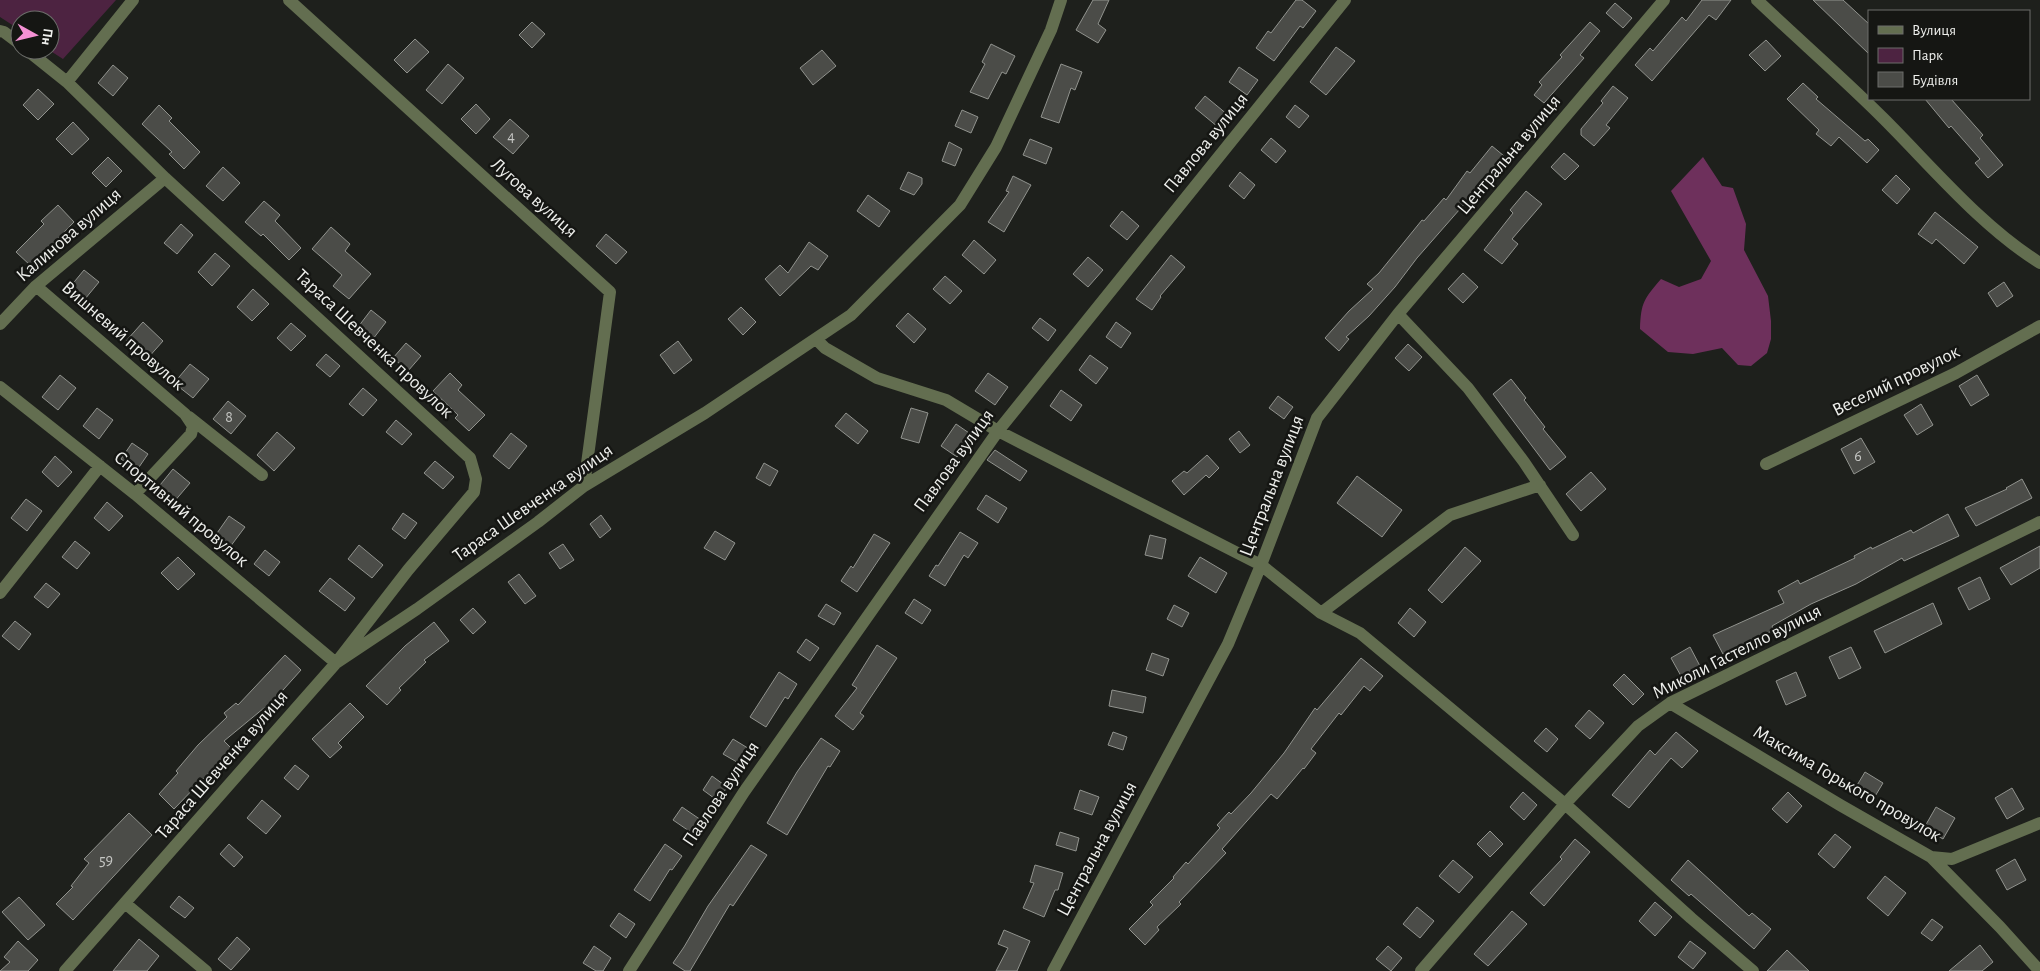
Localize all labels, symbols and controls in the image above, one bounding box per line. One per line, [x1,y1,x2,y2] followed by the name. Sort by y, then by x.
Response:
[10,10,60,60] north arrow
[1868,10,2030,100] legend
[1912,23,1956,38] text: Вулиця
[39,27,55,46] text: Пн
[1912,48,1943,63] text: Парк
[1912,73,1958,88] text: Будівля
[1160,90,1252,196] street label: Павлова вулиця
[1454,92,1564,218] street label: Центральна вулиця
[507,128,515,144] house number: 4
[487,155,581,241] street label: Лугова вулиця
[13,185,125,285] street label: Калинова вулиця
[291,266,457,422] street label: Тараса Шевченка провулок
[58,278,188,395] street label: Вишневий провулок
[1829,342,1963,420] street label: Веселий провулок
[910,406,998,516] street label: Павлова вулиця
[225,409,233,425] house number: 8
[1236,413,1308,559] street label: Центральна вулиця
[450,441,616,565] street label: Тараса Шевченка вулиця
[110,447,252,571] street label: Спортивний провулок
[1854,448,1862,464] house number: 6
[1649,601,1825,703] street label: Миколи Гастелло вулиця
[152,687,292,843] street label: Тараса Шевченка вулиця
[1750,722,1945,846] street label: Максима Горького провулок
[679,738,763,850] street label: Павлова вулиця
[1053,778,1141,920] street label: Центральна вулиця
[99,852,113,868] house number: 59

